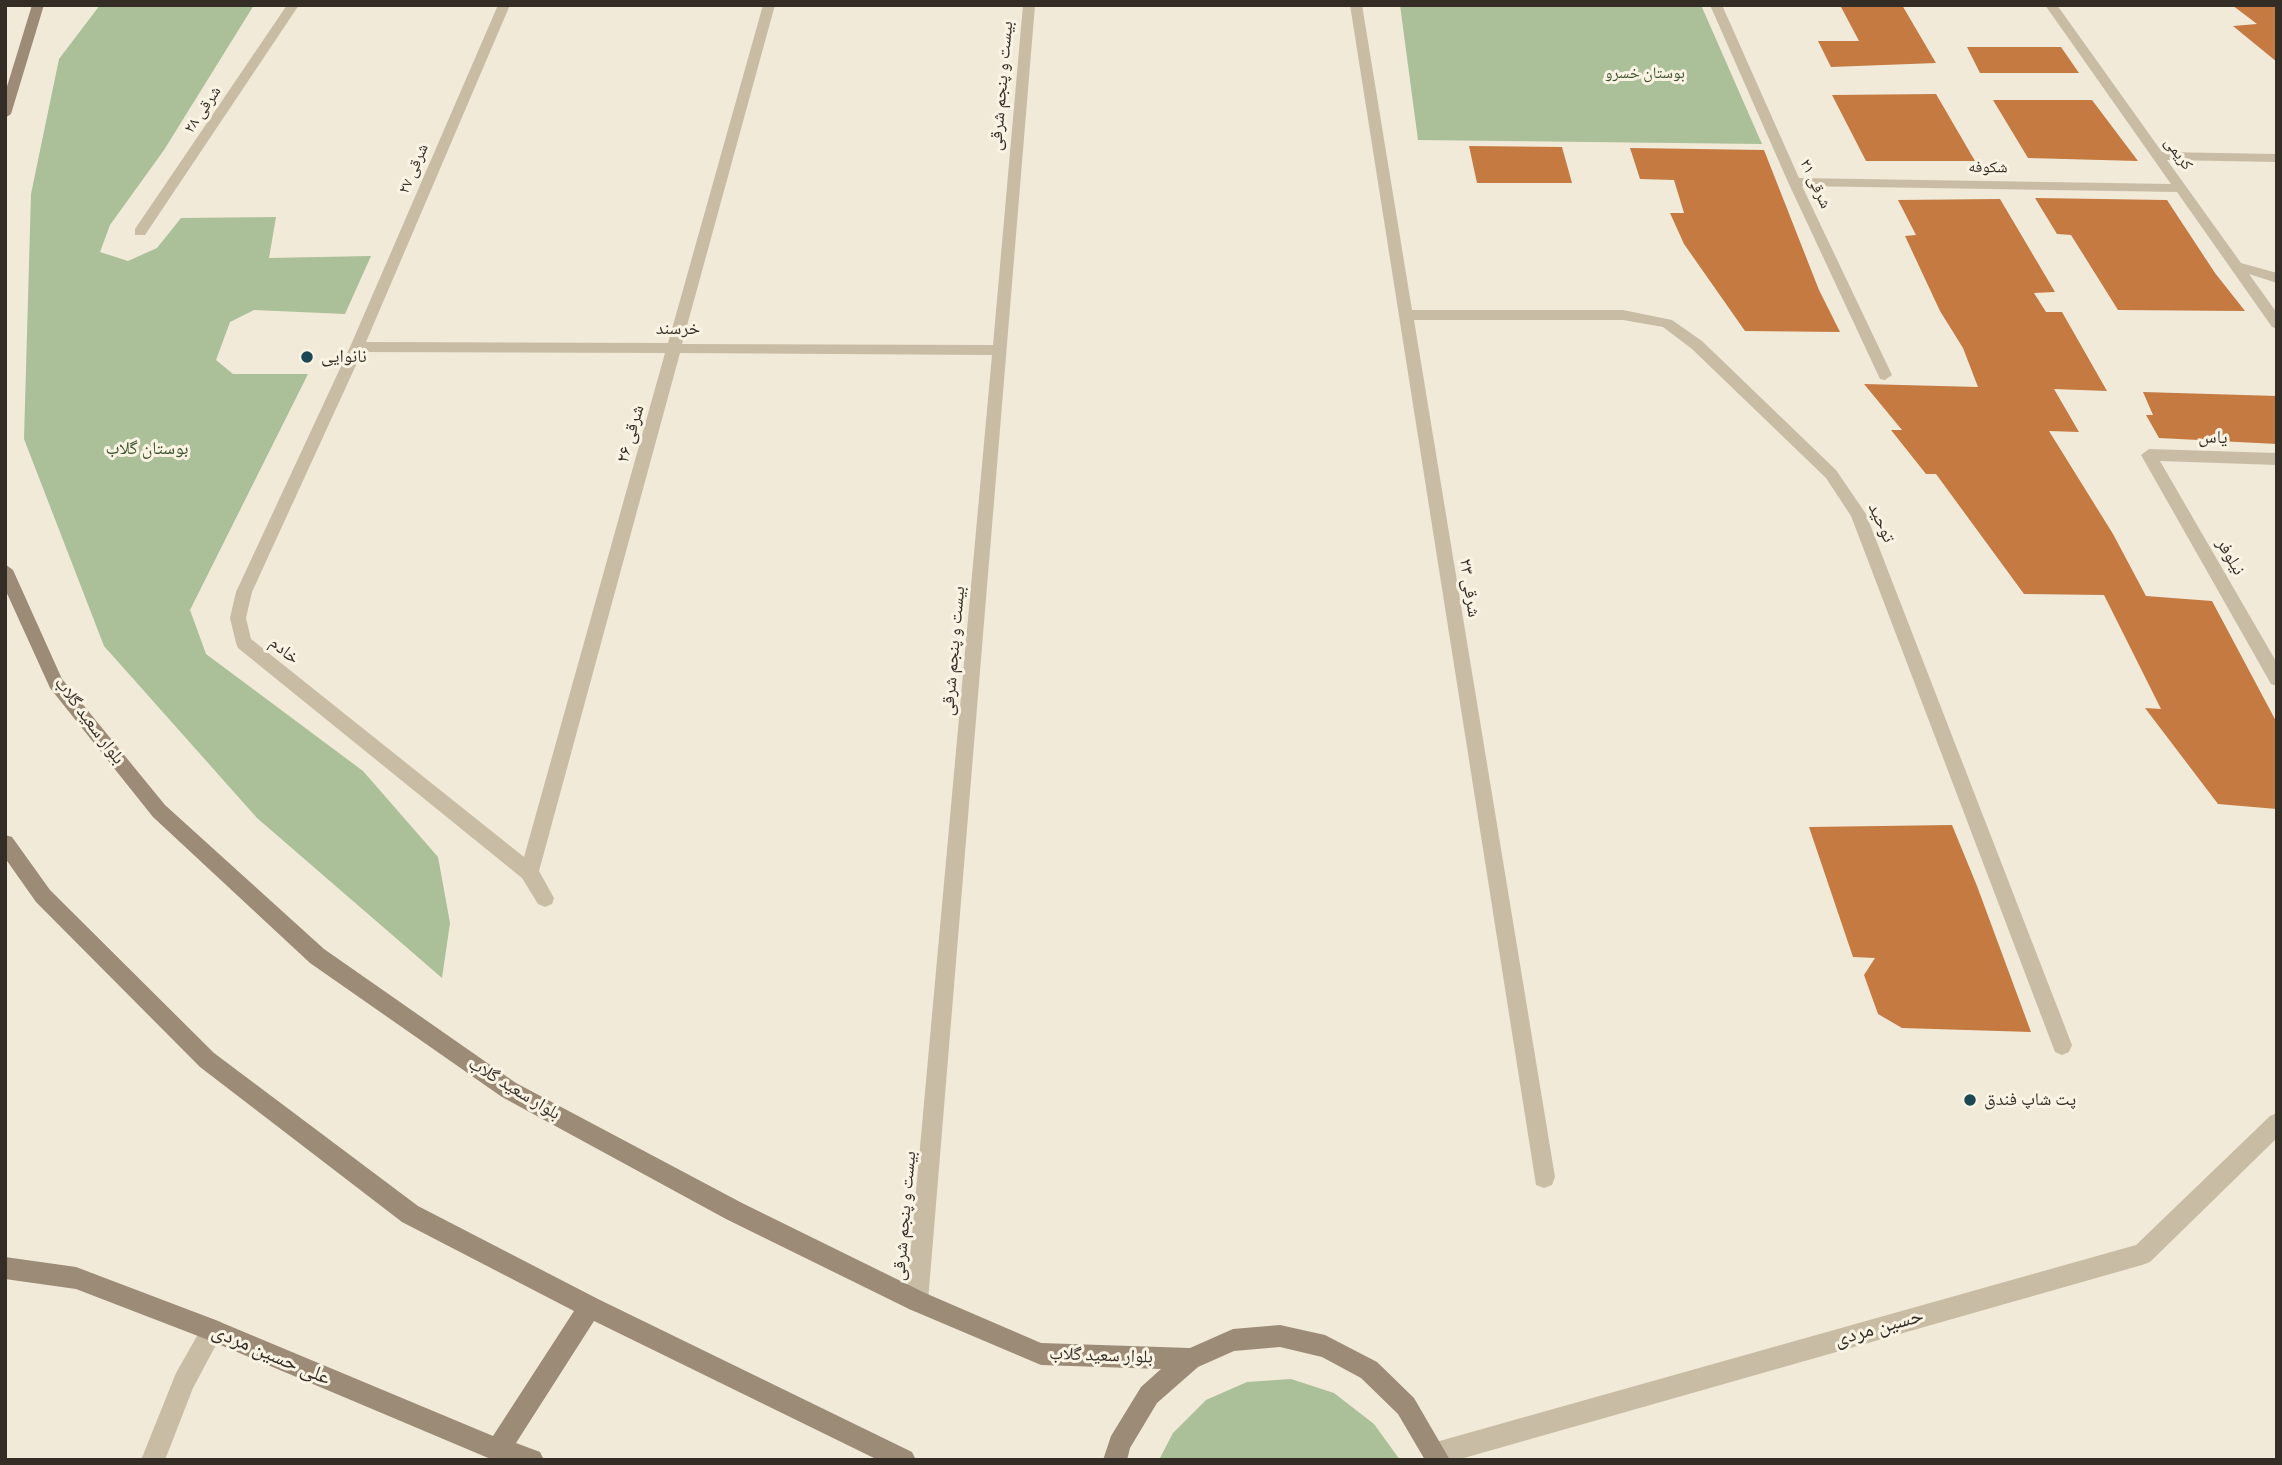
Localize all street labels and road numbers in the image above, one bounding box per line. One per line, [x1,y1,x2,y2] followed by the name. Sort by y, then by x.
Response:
[986,20,1018,152] street label: بیست و پنجم شرقی
[180,83,226,137] street label: ۲۸ شرقی
[2160,134,2196,174] street label: کریمی
[395,141,433,197] street label: ۲۷ شرقی
[1795,156,1835,212] street label: ۲۱ شرقی
[1968,158,2008,178] street label: شکوفه
[656,318,700,340] street label: خرسند
[612,403,650,465] street label: ۲۶ شرقی
[2198,427,2228,449] street label: یاس
[1863,500,1899,546] street label: توحید
[2211,535,2249,579] street label: نیلوفر
[1454,557,1484,619] street label: ۲۳ شرقی
[938,585,970,717] street label: بیست و پنجم شرقی
[265,632,303,670] street label: خادم
[49,673,129,769] street label: بلوار سعید گلاب
[464,1053,564,1125] street label: بلوار سعید گلاب
[889,1150,921,1282] street label: بیست و پنجم شرقی
[1832,1303,1926,1353] street label: حسین مردی
[208,1319,334,1391] street label: علی حسین مردی
[1049,1343,1153,1369] street label: بلوار سعید گلاب

